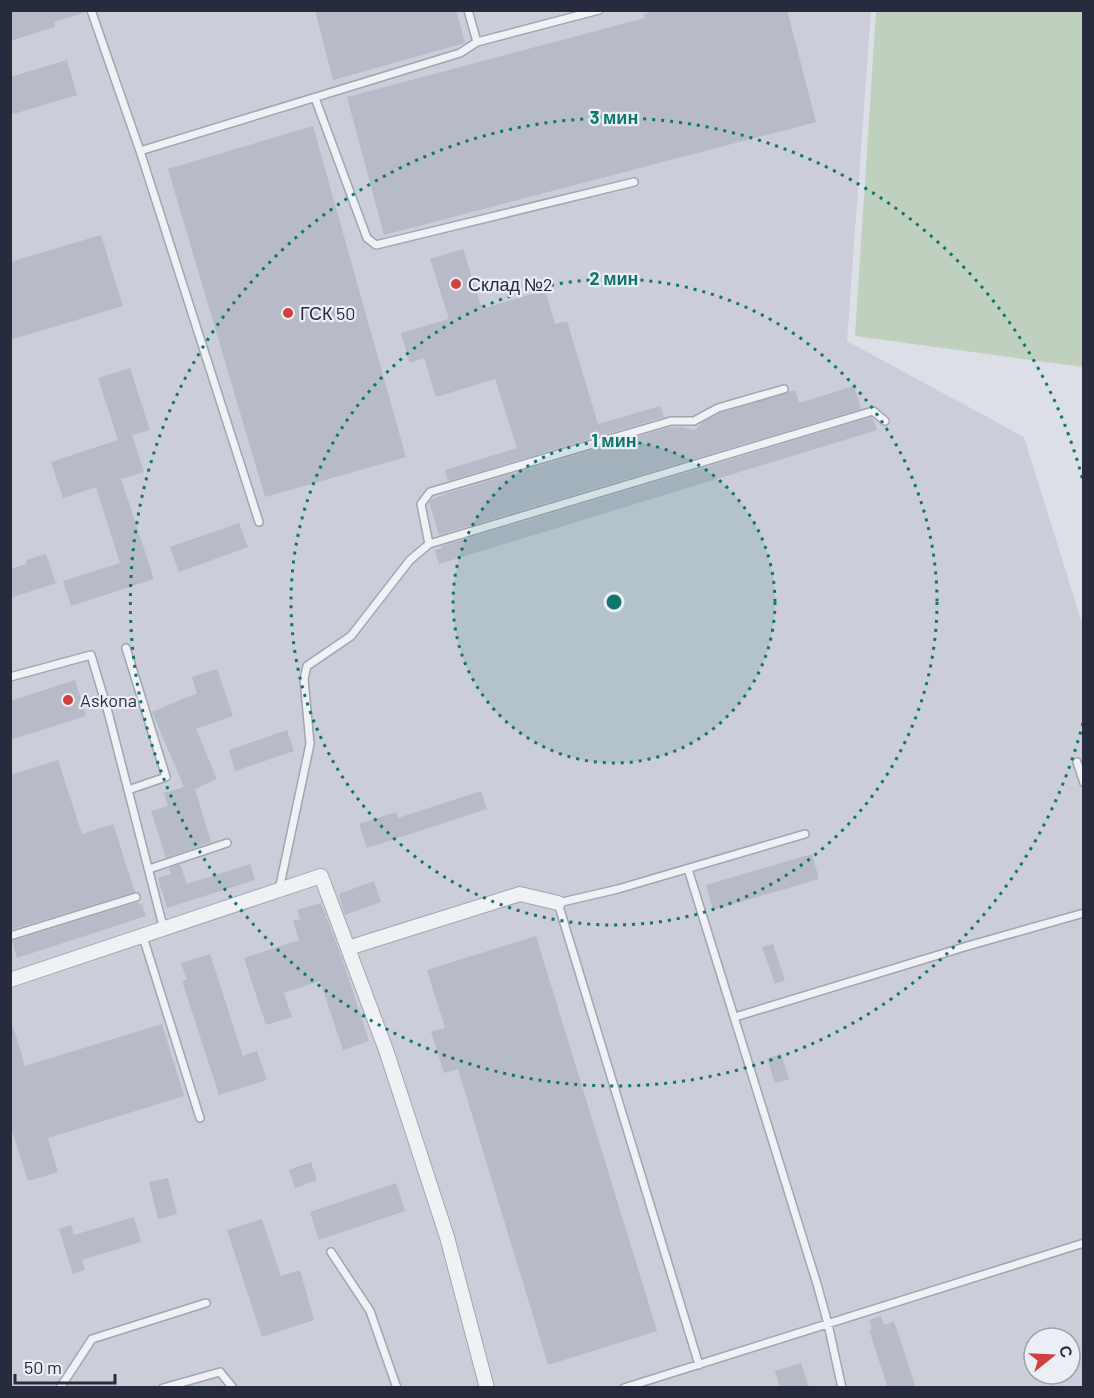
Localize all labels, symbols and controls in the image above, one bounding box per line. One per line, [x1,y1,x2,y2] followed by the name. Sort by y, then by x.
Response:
[590,106,638,128] text: 3 мин
[590,267,638,289] text: 2 мин
[468,273,553,295] place label: Склад №2
[449,277,463,291] marker: Склад №2
[300,302,355,324] place label: ГСК 50
[281,306,295,320] marker: ГСК 50
[591,429,637,451] text: 1 мин
[604,592,624,612] centre of rings
[80,689,137,711] place label: Askona
[61,693,75,707] marker: Askona
[1022,1326,1082,1386] north arrow
[1056,1343,1078,1360] text: С
[15,1347,116,1385] scale bar
[24,1356,62,1378] text: 50 m

